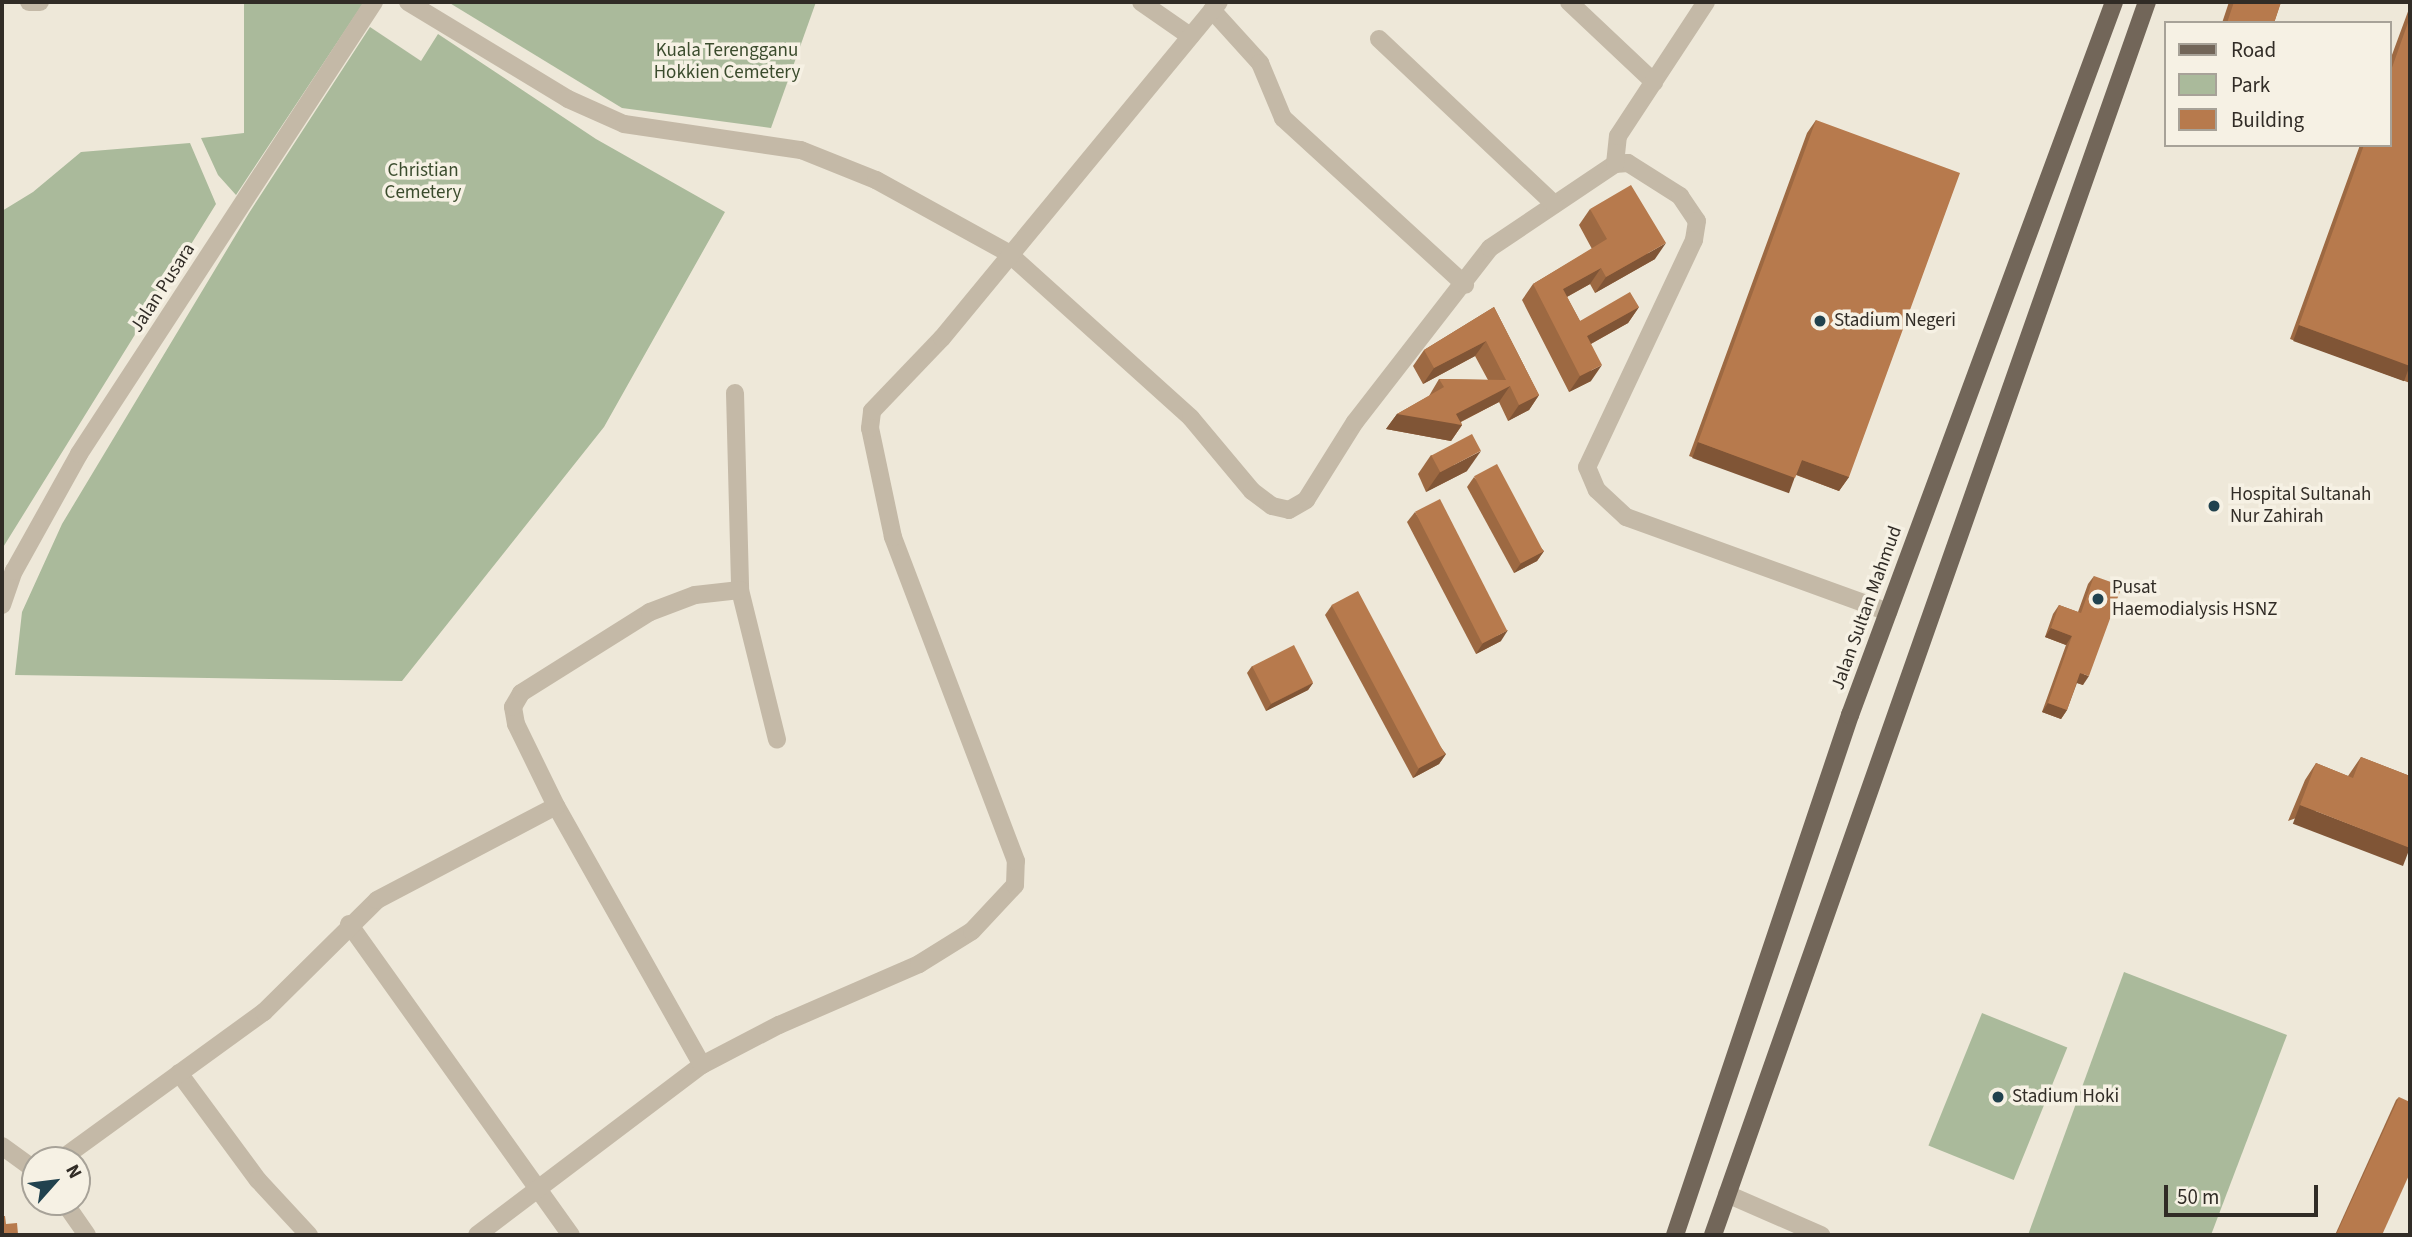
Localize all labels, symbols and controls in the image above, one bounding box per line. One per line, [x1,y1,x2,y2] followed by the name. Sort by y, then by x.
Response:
[2164,21,2391,147] legend
[2231,35,2276,65] text: Road
[654,40,800,84] park label: Kuala Terengganu Hokkien Cemetery
[2231,70,2270,100] text: Park
[2231,105,2304,135] text: Building
[385,160,461,204] park label: Christian Cemetery
[126,239,200,337] street label: Jalan Pusara
[1834,310,1956,332] place label: Stadium Negeri
[1812,313,1828,329] marker: Stadium Negeri
[2230,484,2371,528] place label: Hospital Sultanah Nur Zahirah
[2204,496,2224,516] marker: Hospital Sultanah Nur Zahirah
[1827,523,1907,693] street label: Jalan Sultan Mahmud
[2112,577,2277,621] place label: Pusat Haemodialysis HSNZ
[2090,591,2106,607] marker: Pusat Haemodialysis HSNZ
[2012,1086,2119,1108] place label: Stadium Hoki
[1990,1089,2006,1105] marker: Stadium Hoki
[21,1146,91,1216] north arrow
[58,1160,88,1184] text: N
[2167,1170,2321,1214] scale bar
[2177,1182,2219,1212] text: 50 m

